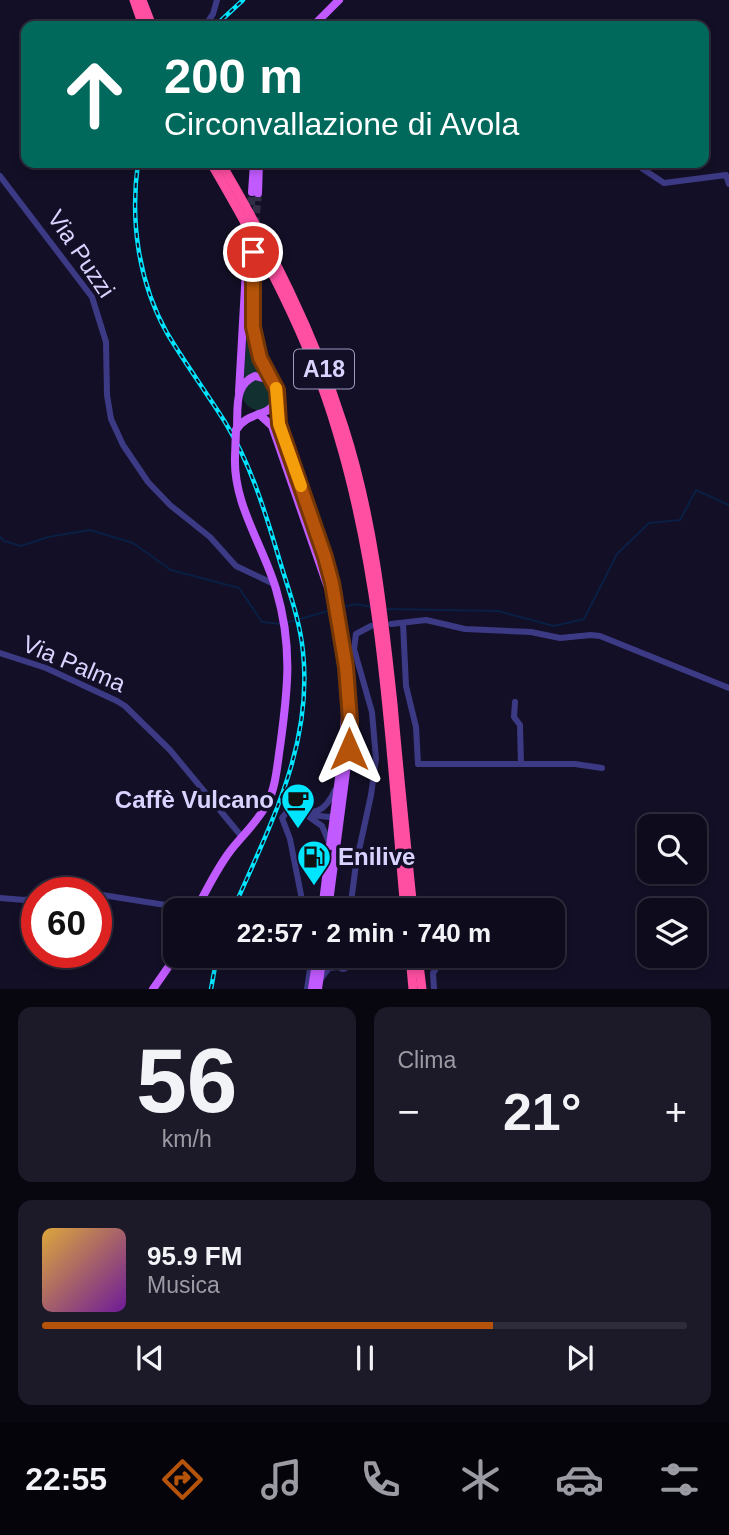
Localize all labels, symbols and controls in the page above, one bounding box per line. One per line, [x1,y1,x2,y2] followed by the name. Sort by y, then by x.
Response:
[49,49,140,140] icon: ahead
[164,49,303,103] text: 200 m
[164,106,519,142] text: Circonvallazione di Avola
[42,205,120,303] street label: Via Puzzi
[223,222,283,282] pin
[234,233,272,271] icon: arrive
[294,350,354,388] road number: A18
[19,630,130,698] street label: Via Palma
[312,712,386,786] position arrow
[279,781,317,830] cafe icon: Caffè Vulcano
[115,786,274,813] place label: Caffè Vulcano
[637,814,707,968] map controls
[637,814,707,884] button: search
[295,838,333,887] fuel station icon: Enilive
[338,843,415,870] place label: Enilive
[21,877,112,968] speed limit sign: 60
[637,898,707,968] button: layers
[237,918,491,948] text: 22:57 · 2 min · 740 m
[136,1030,237,1131] text: 56
[398,1047,456,1073] text: Clima
[503,1083,582,1141] text: 21°
[398,1091,420,1133] text: −
[665,1091,687,1133] text: +
[162,1126,212,1152] text: km/h
[147,1241,242,1271] text: 95.9 FM
[147,1272,220,1298] text: Musica
[131,1339,169,1377] icon: previous
[346,1339,384,1377] icon: pause
[561,1339,599,1377] icon: next
[158,1455,207,1504] icon: directions
[257,1455,306,1504] icon: music
[356,1455,405,1504] icon: phone
[456,1455,505,1504] icon: climate
[555,1455,604,1504] icon: car
[655,1455,704,1504] icon: filters
[25,1461,107,1497] text: 22:55

